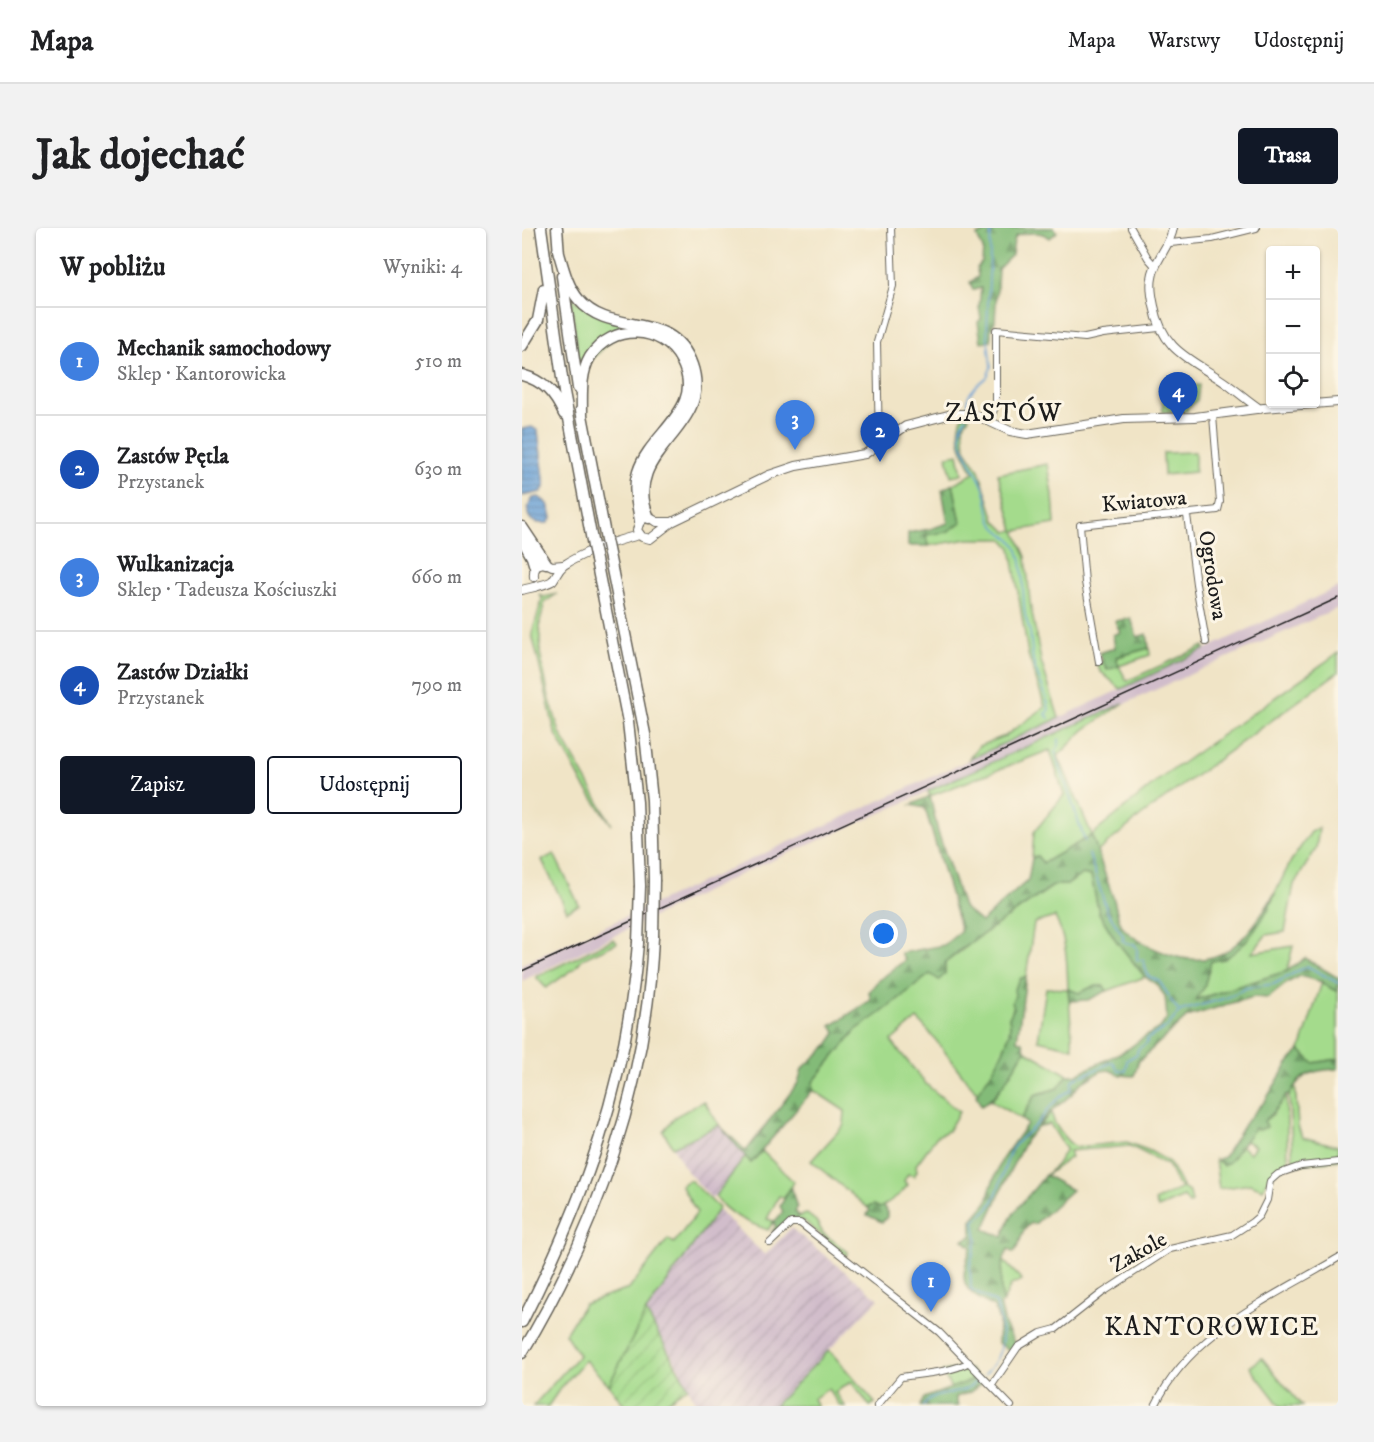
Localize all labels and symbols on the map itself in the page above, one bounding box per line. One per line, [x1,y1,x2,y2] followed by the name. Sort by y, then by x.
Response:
[1158,372,1198,422] pin: 4
[945,396,1063,430] district label: ZASTÓW
[776,400,814,450] pin: 3
[860,412,900,462] pin: 2
[1101,484,1188,519] street label: Kwiatowa
[1192,529,1233,623] street label: Ogrodowa
[869,919,898,948] your location
[1106,1226,1172,1279] street label: Zakole
[912,1262,950,1312] pin: 1
[1104,1311,1320,1344] district label: KANTOROWICE

